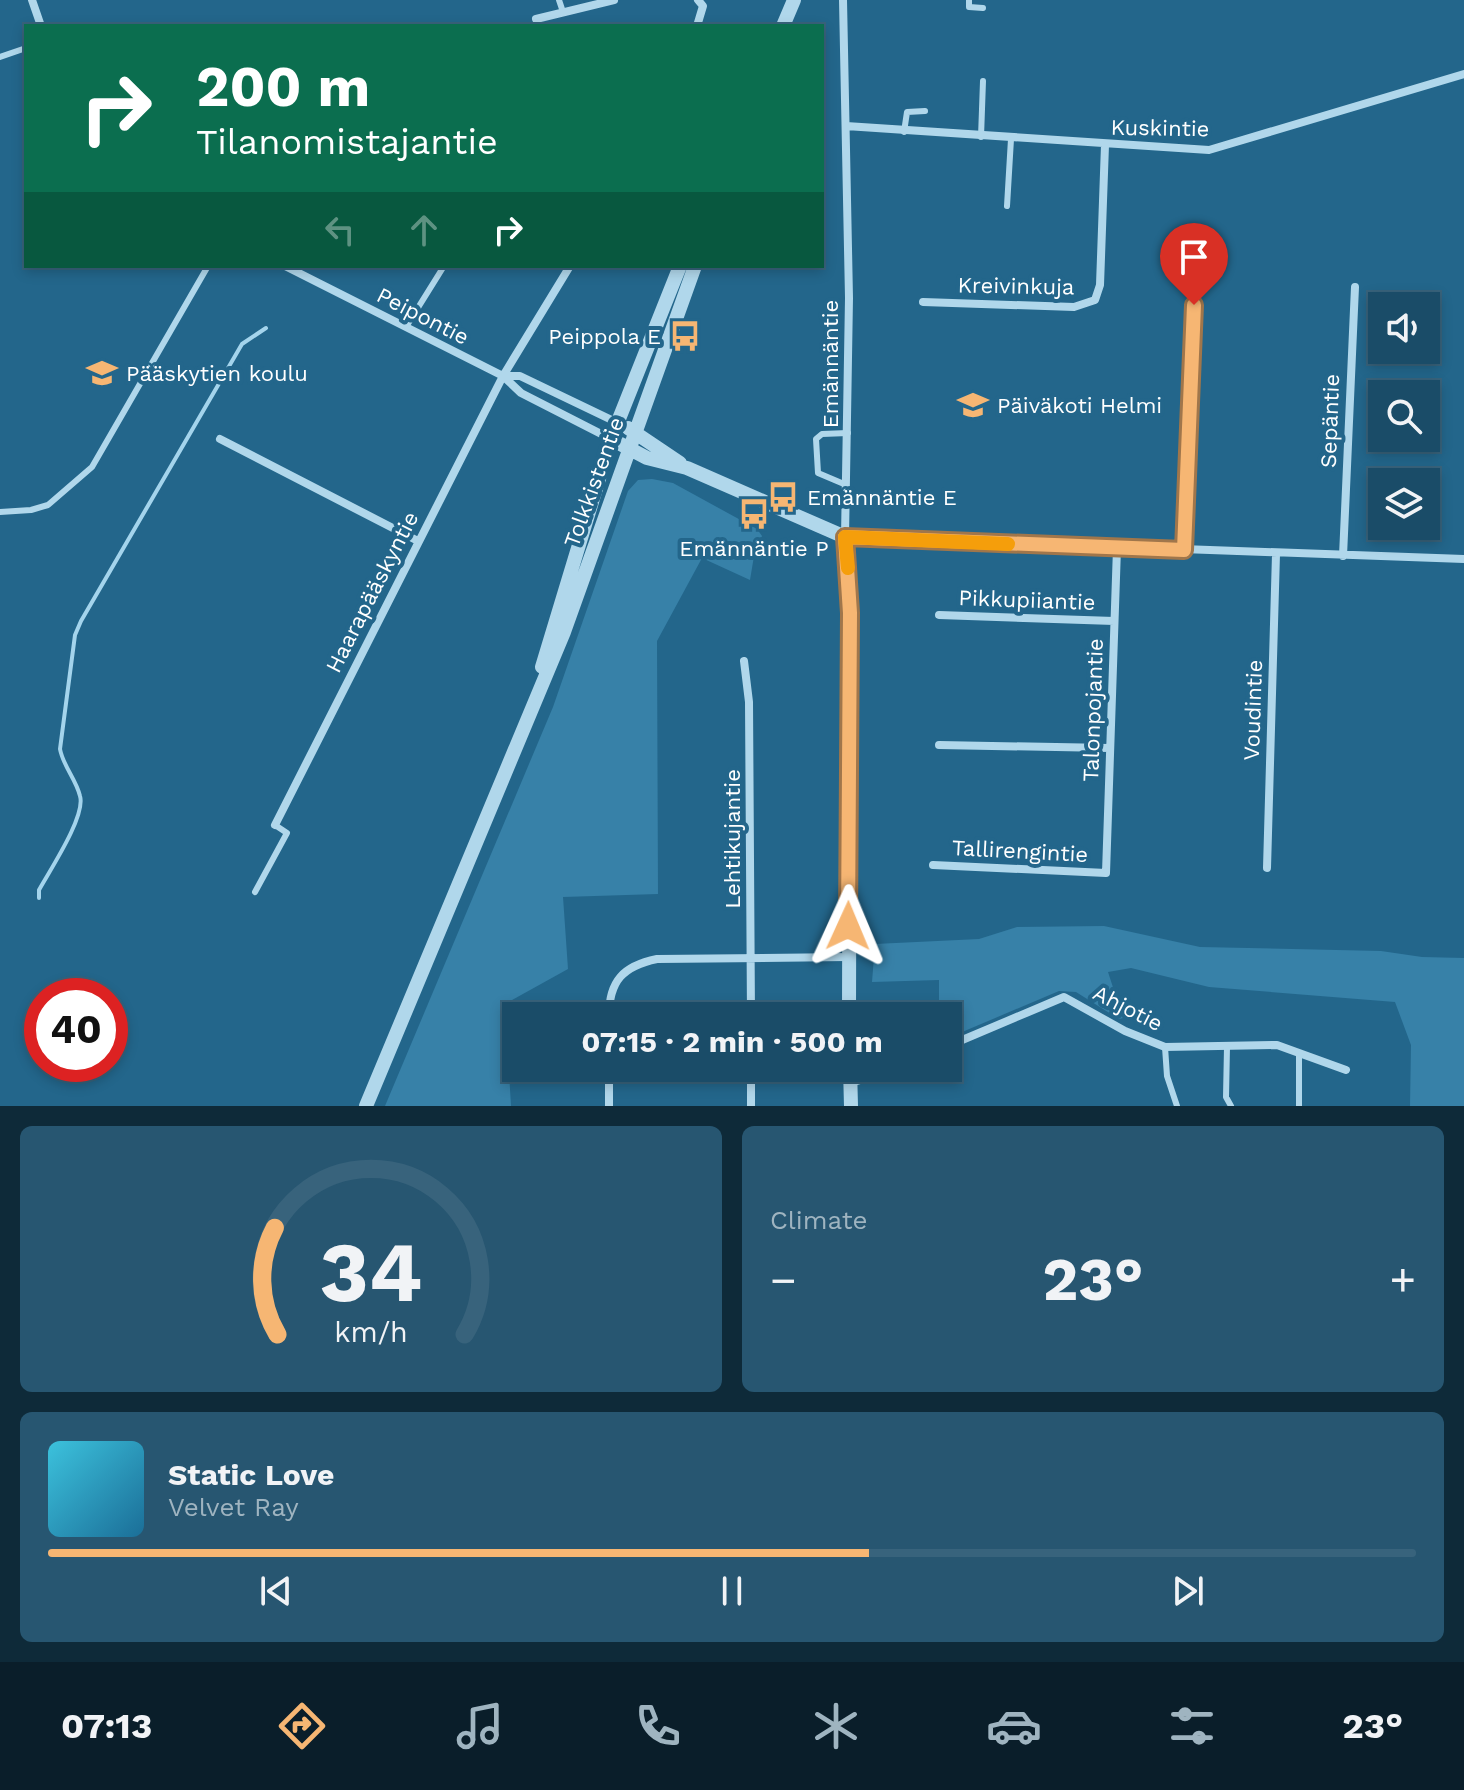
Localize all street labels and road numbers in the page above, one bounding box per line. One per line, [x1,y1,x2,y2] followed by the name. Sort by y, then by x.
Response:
[1110,115,1210,141] street label: Kuskintie
[957,272,1075,300] street label: Kreivinkuja
[373,282,473,350] street label: Peipontie
[818,300,843,428] street label: Emännäntie
[1316,373,1344,469] street label: Sepäntie
[559,414,629,550] street label: Tolkkistentie
[321,507,423,677] street label: Haarapääskyntie
[958,585,1096,615] street label: Pikkupiiantie
[1078,638,1108,782] street label: Talonpojantie
[1239,659,1267,761] street label: Voudintie
[720,769,745,909] street label: Lehtikujantie
[951,835,1089,867] street label: Tallirengintie
[1089,980,1167,1036] street label: Ahjotie

